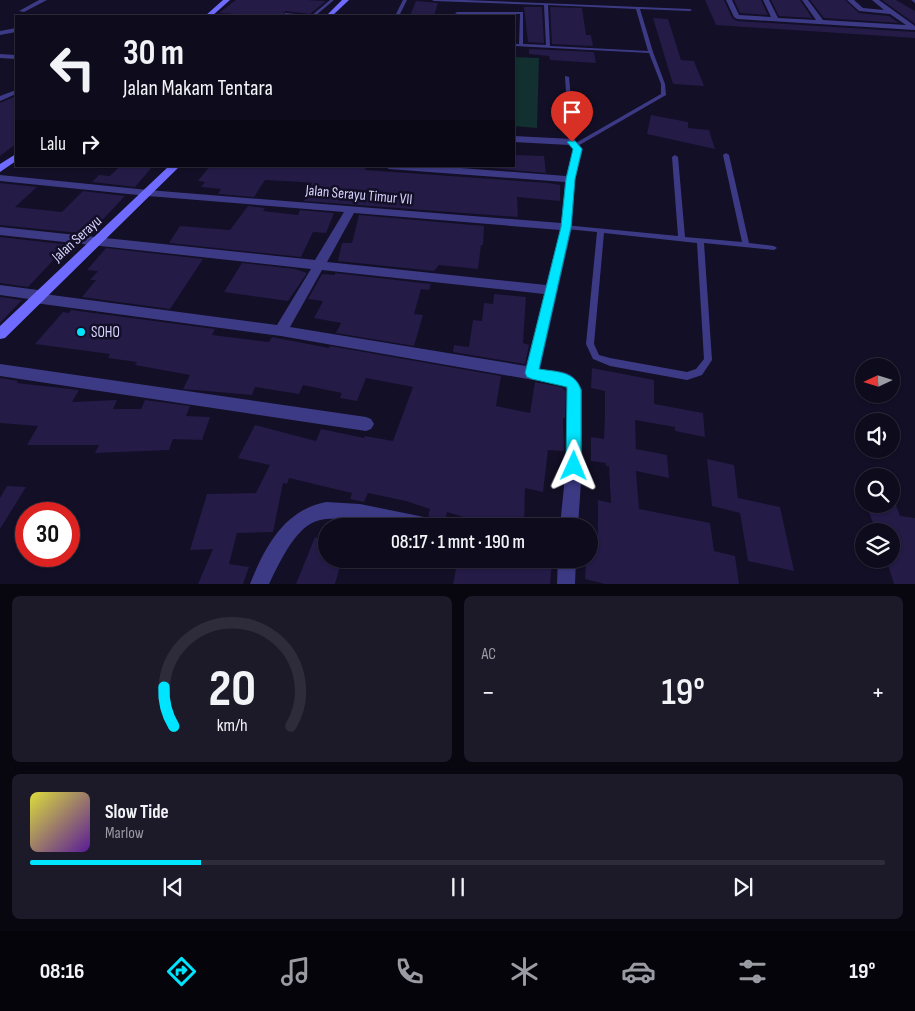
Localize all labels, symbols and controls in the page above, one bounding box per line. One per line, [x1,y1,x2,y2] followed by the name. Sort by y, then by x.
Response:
[123,32,184,75] text: 30 m
[40,35,105,100] icon: left
[123,75,273,102] text: Jalan Makam Tentara
[551,91,593,142] pin
[558,98,586,126] icon: arrive
[76,130,104,158] icon: right
[40,133,66,156] text: Lalu
[304,181,413,209] street label: Jalan Serayu Timur VII
[47,212,106,267] street label: Jalan Serayu
[91,323,120,342] place label: SOHO
[75,326,87,338] marker: SOHO
[855,358,900,402] north arrow
[855,358,900,568] map controls
[855,413,900,458] button: sound
[547,439,599,491] position arrow
[855,468,900,513] button: search
[15,502,80,567] speed limit sign: 30
[855,523,900,568] button: layers
[391,531,525,554] text: 08:17 · 1 mnt · 190 m
[482,645,496,664] text: AC
[208,658,256,721] text: 20
[662,670,705,715] text: 19°
[482,676,495,709] text: −
[871,676,885,709] text: +
[216,715,247,736] text: km/h
[105,801,169,824] text: Slow Tide
[105,824,144,843] text: Marlow
[159,873,187,901] icon: previous
[444,873,472,901] icon: pause
[729,873,757,901] icon: next
[164,954,199,989] icon: directions
[278,954,313,989] icon: music
[392,954,427,989] icon: phone
[507,954,542,989] icon: climate
[621,954,656,989] icon: car
[735,954,770,989] icon: filters
[40,958,84,985] text: 08:16
[849,958,875,985] text: 19°

